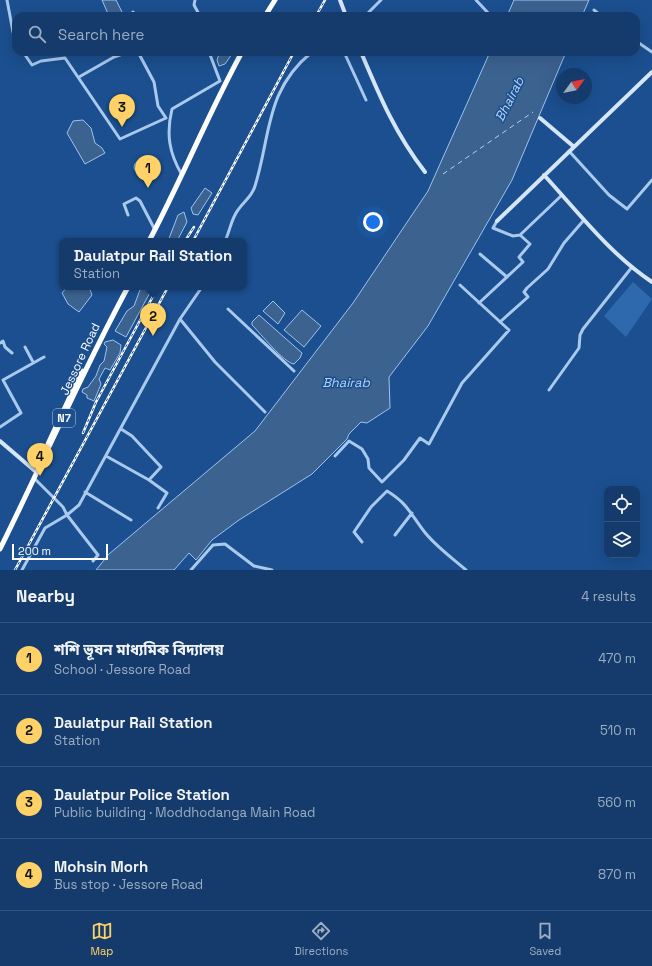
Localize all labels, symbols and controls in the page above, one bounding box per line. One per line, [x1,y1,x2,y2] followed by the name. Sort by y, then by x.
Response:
[12,12,640,56] search box
[26,23,48,45] icon: search
[58,25,144,44] text: Search here
[556,68,592,104] north arrow
[491,74,528,124] water label: Bhairab
[109,94,135,127] pin: 3
[135,155,161,188] pin: 1
[363,212,383,232] your location
[59,238,247,290] popup
[74,246,232,265] text: Daulatpur Rail Station
[74,265,120,282] text: Station
[140,303,166,336] pin: 2
[56,320,104,398] street label: Jessore Road
[322,374,371,391] water label: Bhairab
[53,409,75,427] road number: N7
[27,443,53,476] pin: 4
[604,486,640,558] map controls
[604,486,640,522] button: locate
[604,522,640,558] button: layers
[12,542,108,561] scale bar
[18,544,51,558] text: 200 m
[16,585,75,607] text: Nearby
[581,588,636,605] text: 4 results
[54,640,224,659] text: শশি ভূষন মাধ্যমিক বিদ্যালয়
[26,650,32,667] text: 1
[598,650,636,667] text: 470 m
[54,661,191,678] text: School · Jessore Road
[54,713,212,732] text: Daulatpur Rail Station
[25,722,33,739] text: 2
[600,722,636,739] text: 510 m
[54,732,100,749] text: Station
[54,785,230,804] text: Daulatpur Police Station
[25,794,33,811] text: 3
[597,794,636,811] text: 560 m
[54,804,315,821] text: Public building · Moddhodanga Main Road
[54,857,148,876] text: Mohsin Morh
[25,866,33,883] text: 4
[598,866,636,883] text: 870 m
[54,876,203,893] text: Bus stop · Jessore Road
[91,920,113,958] tab: Map
[294,920,348,958] tab: Directions
[529,920,561,958] tab: Saved

